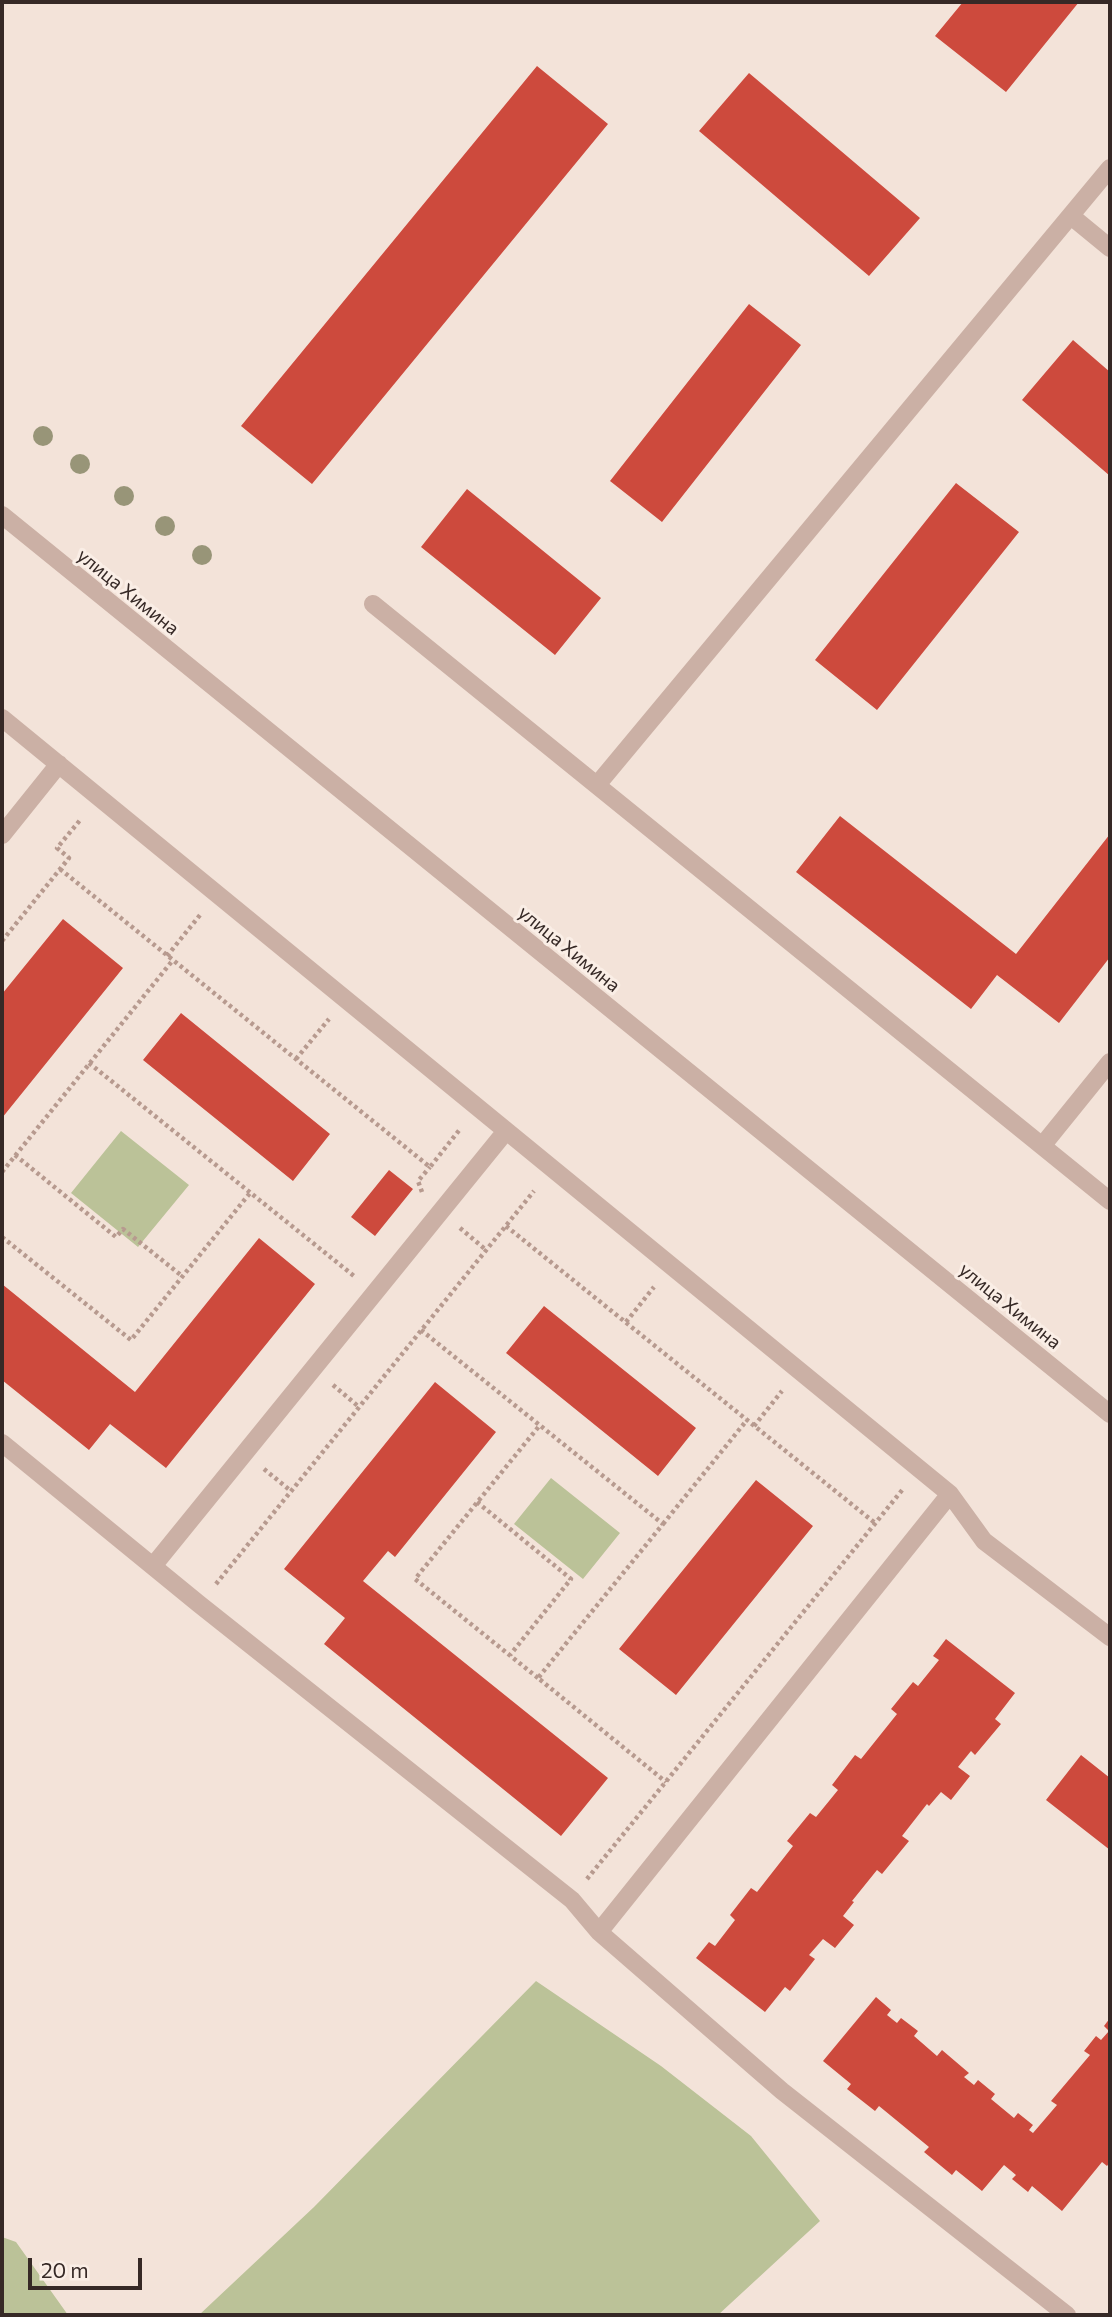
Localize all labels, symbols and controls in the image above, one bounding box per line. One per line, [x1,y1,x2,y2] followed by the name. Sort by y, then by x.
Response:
[72,544,184,640] street label: улица Химина
[513,901,625,997] street label: улица Химина
[954,1258,1066,1354] street label: улица Химина
[32,2244,145,2288] scale bar
[41,2257,89,2282] text: 20 m

